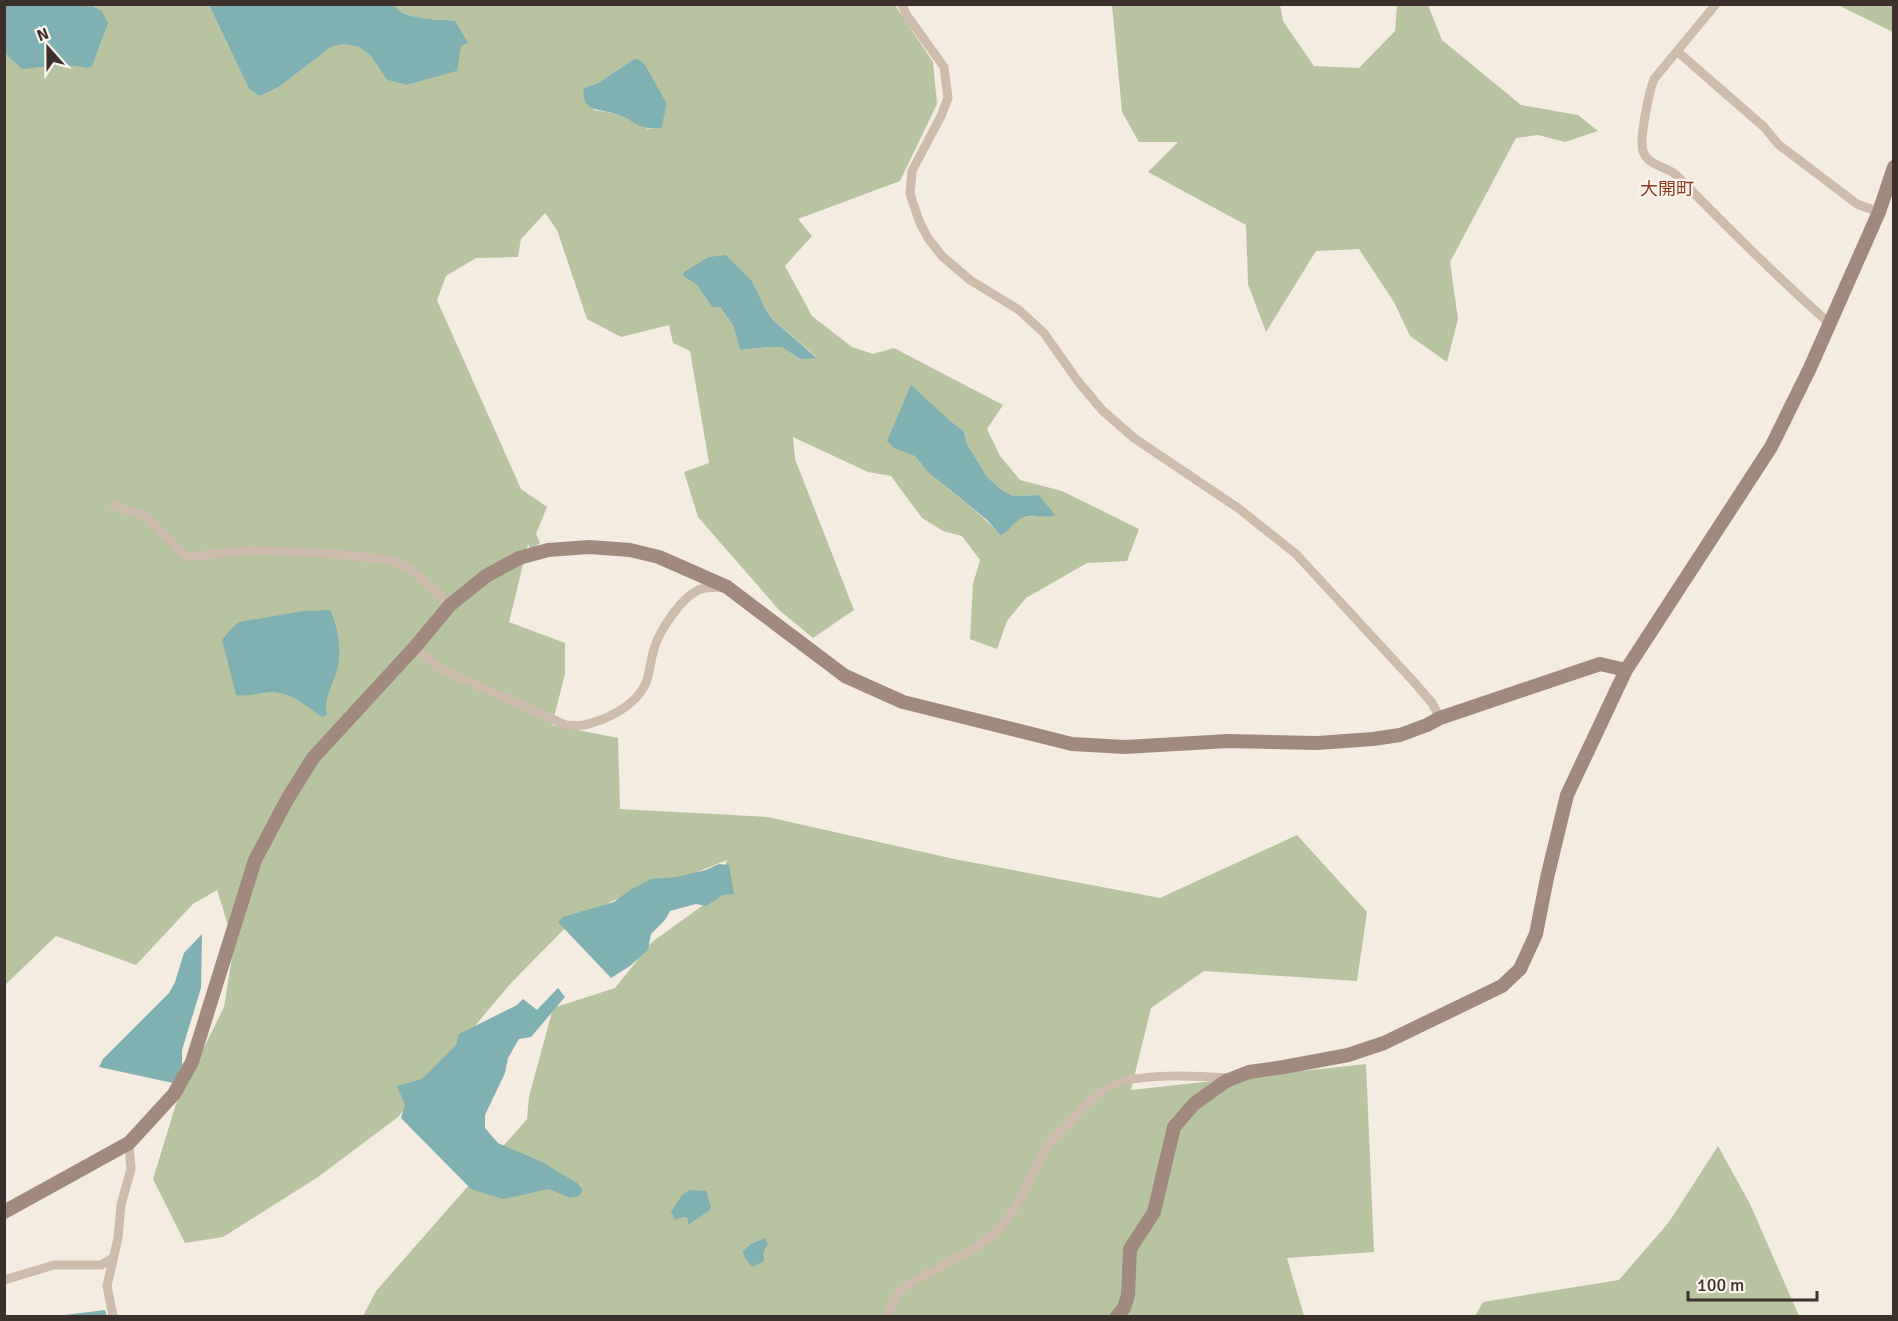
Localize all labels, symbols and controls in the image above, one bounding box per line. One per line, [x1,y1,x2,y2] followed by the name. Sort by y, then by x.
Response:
[18,18,78,78] north arrow
[34,24,52,46] text: N
[1640,178,1694,200] district label: 大開町
[1688,1264,1817,1302] scale bar
[1697,1274,1744,1296] text: 100 m

